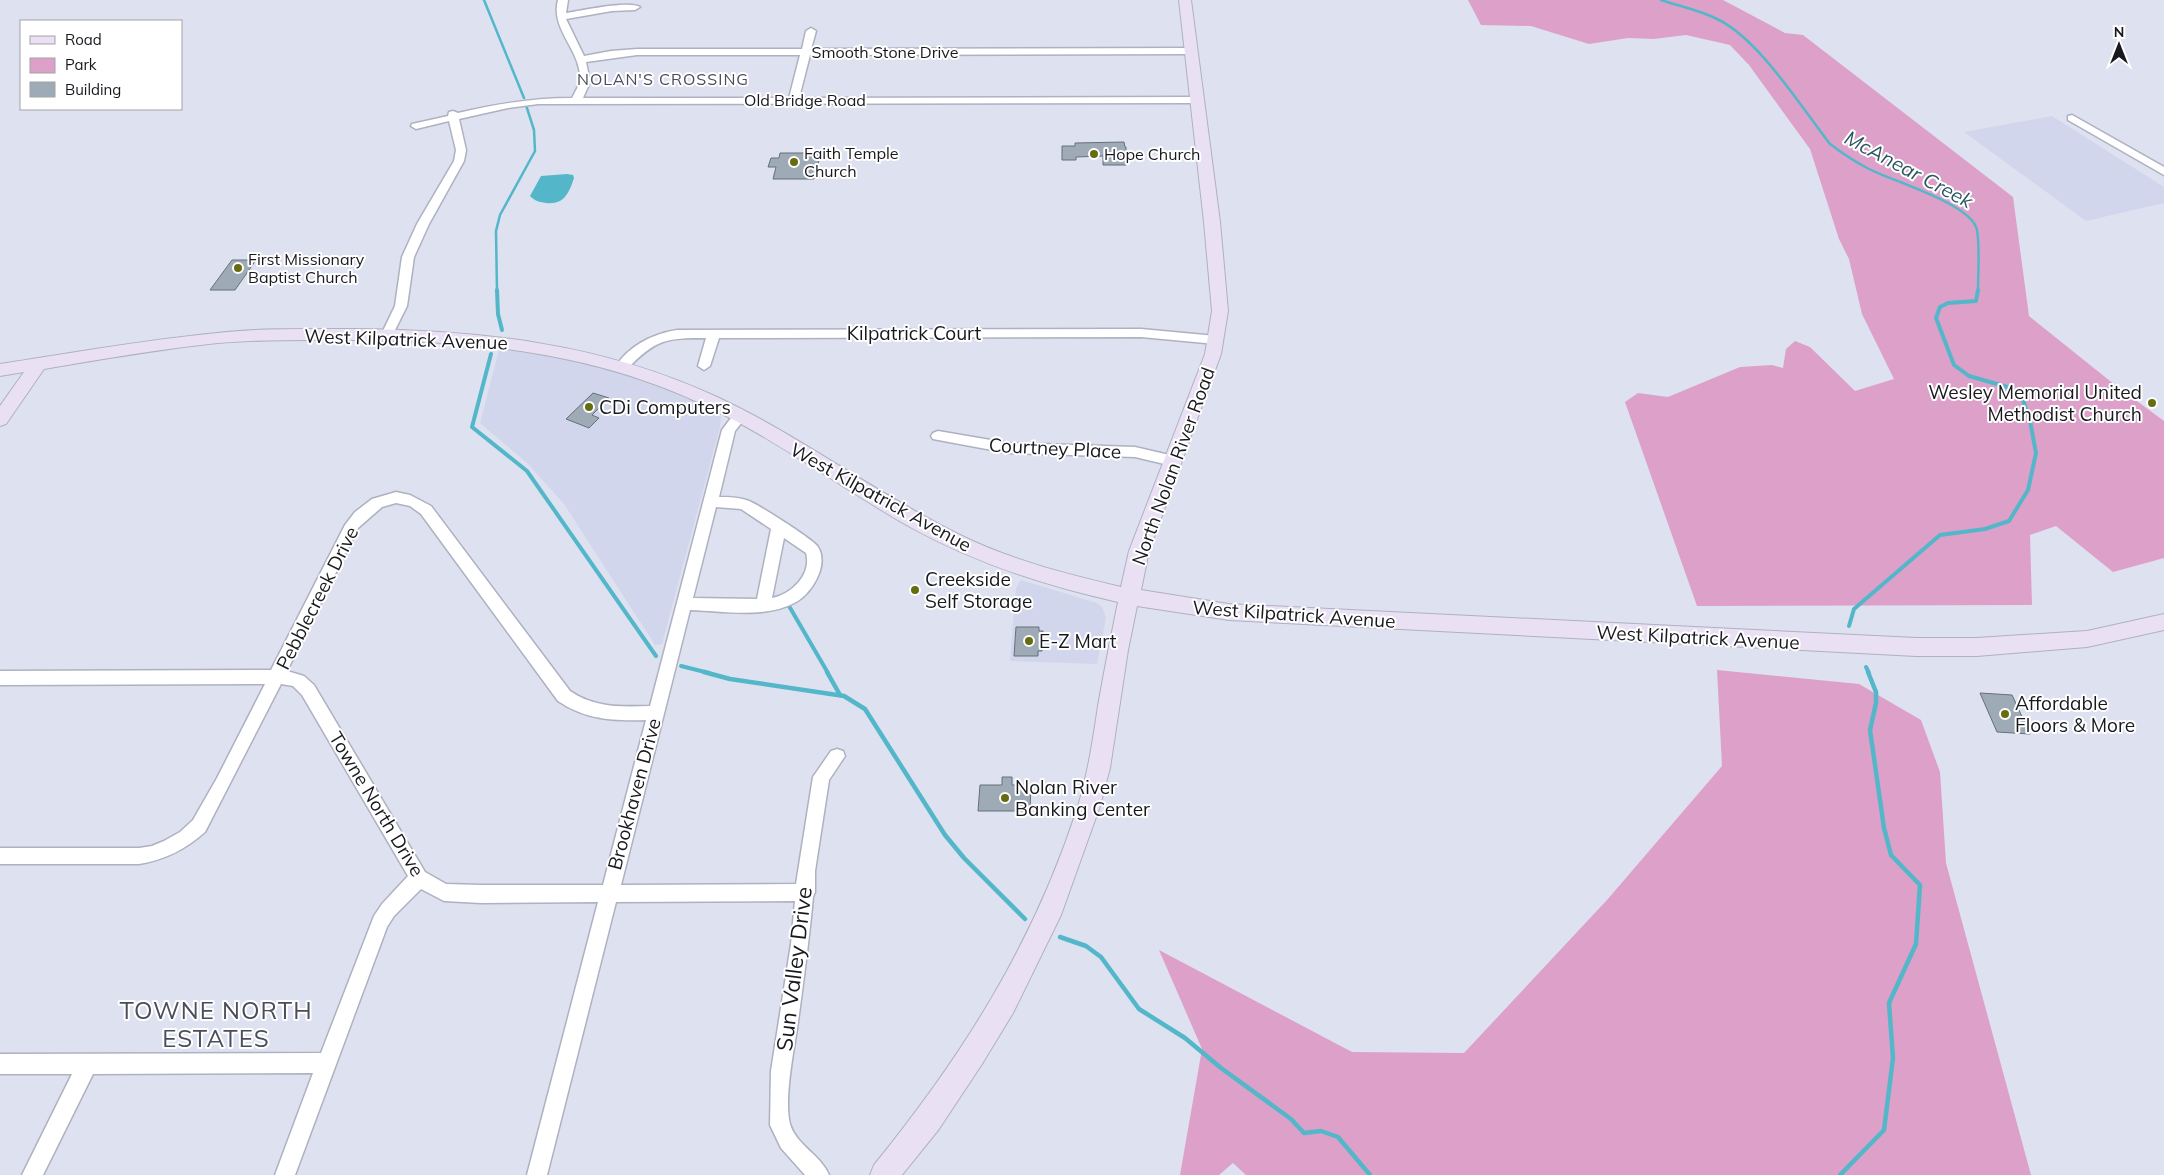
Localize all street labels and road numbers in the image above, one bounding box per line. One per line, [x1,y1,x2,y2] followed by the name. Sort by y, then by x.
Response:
[812,42,958,62] street label: Smooth Stone Drive
[744,90,866,110] street label: Old Bridge Road
[847,321,981,345] street label: Kilpatrick Court
[304,323,508,355] street label: West Kilpatrick Avenue
[1126,364,1220,568] street label: North Nolan River Road
[988,433,1122,463] street label: Courtney Place
[786,437,976,557] street label: West Kilpatrick Avenue
[271,522,363,674] street label: Pebblecreek Drive
[1192,595,1396,633] street label: West Kilpatrick Avenue
[1596,620,1800,654] street label: West Kilpatrick Avenue
[602,716,666,872] street label: Brookhaven Drive
[324,727,430,881] street label: Towne North Drive
[770,885,818,1053] street label: Sun Valley Drive

